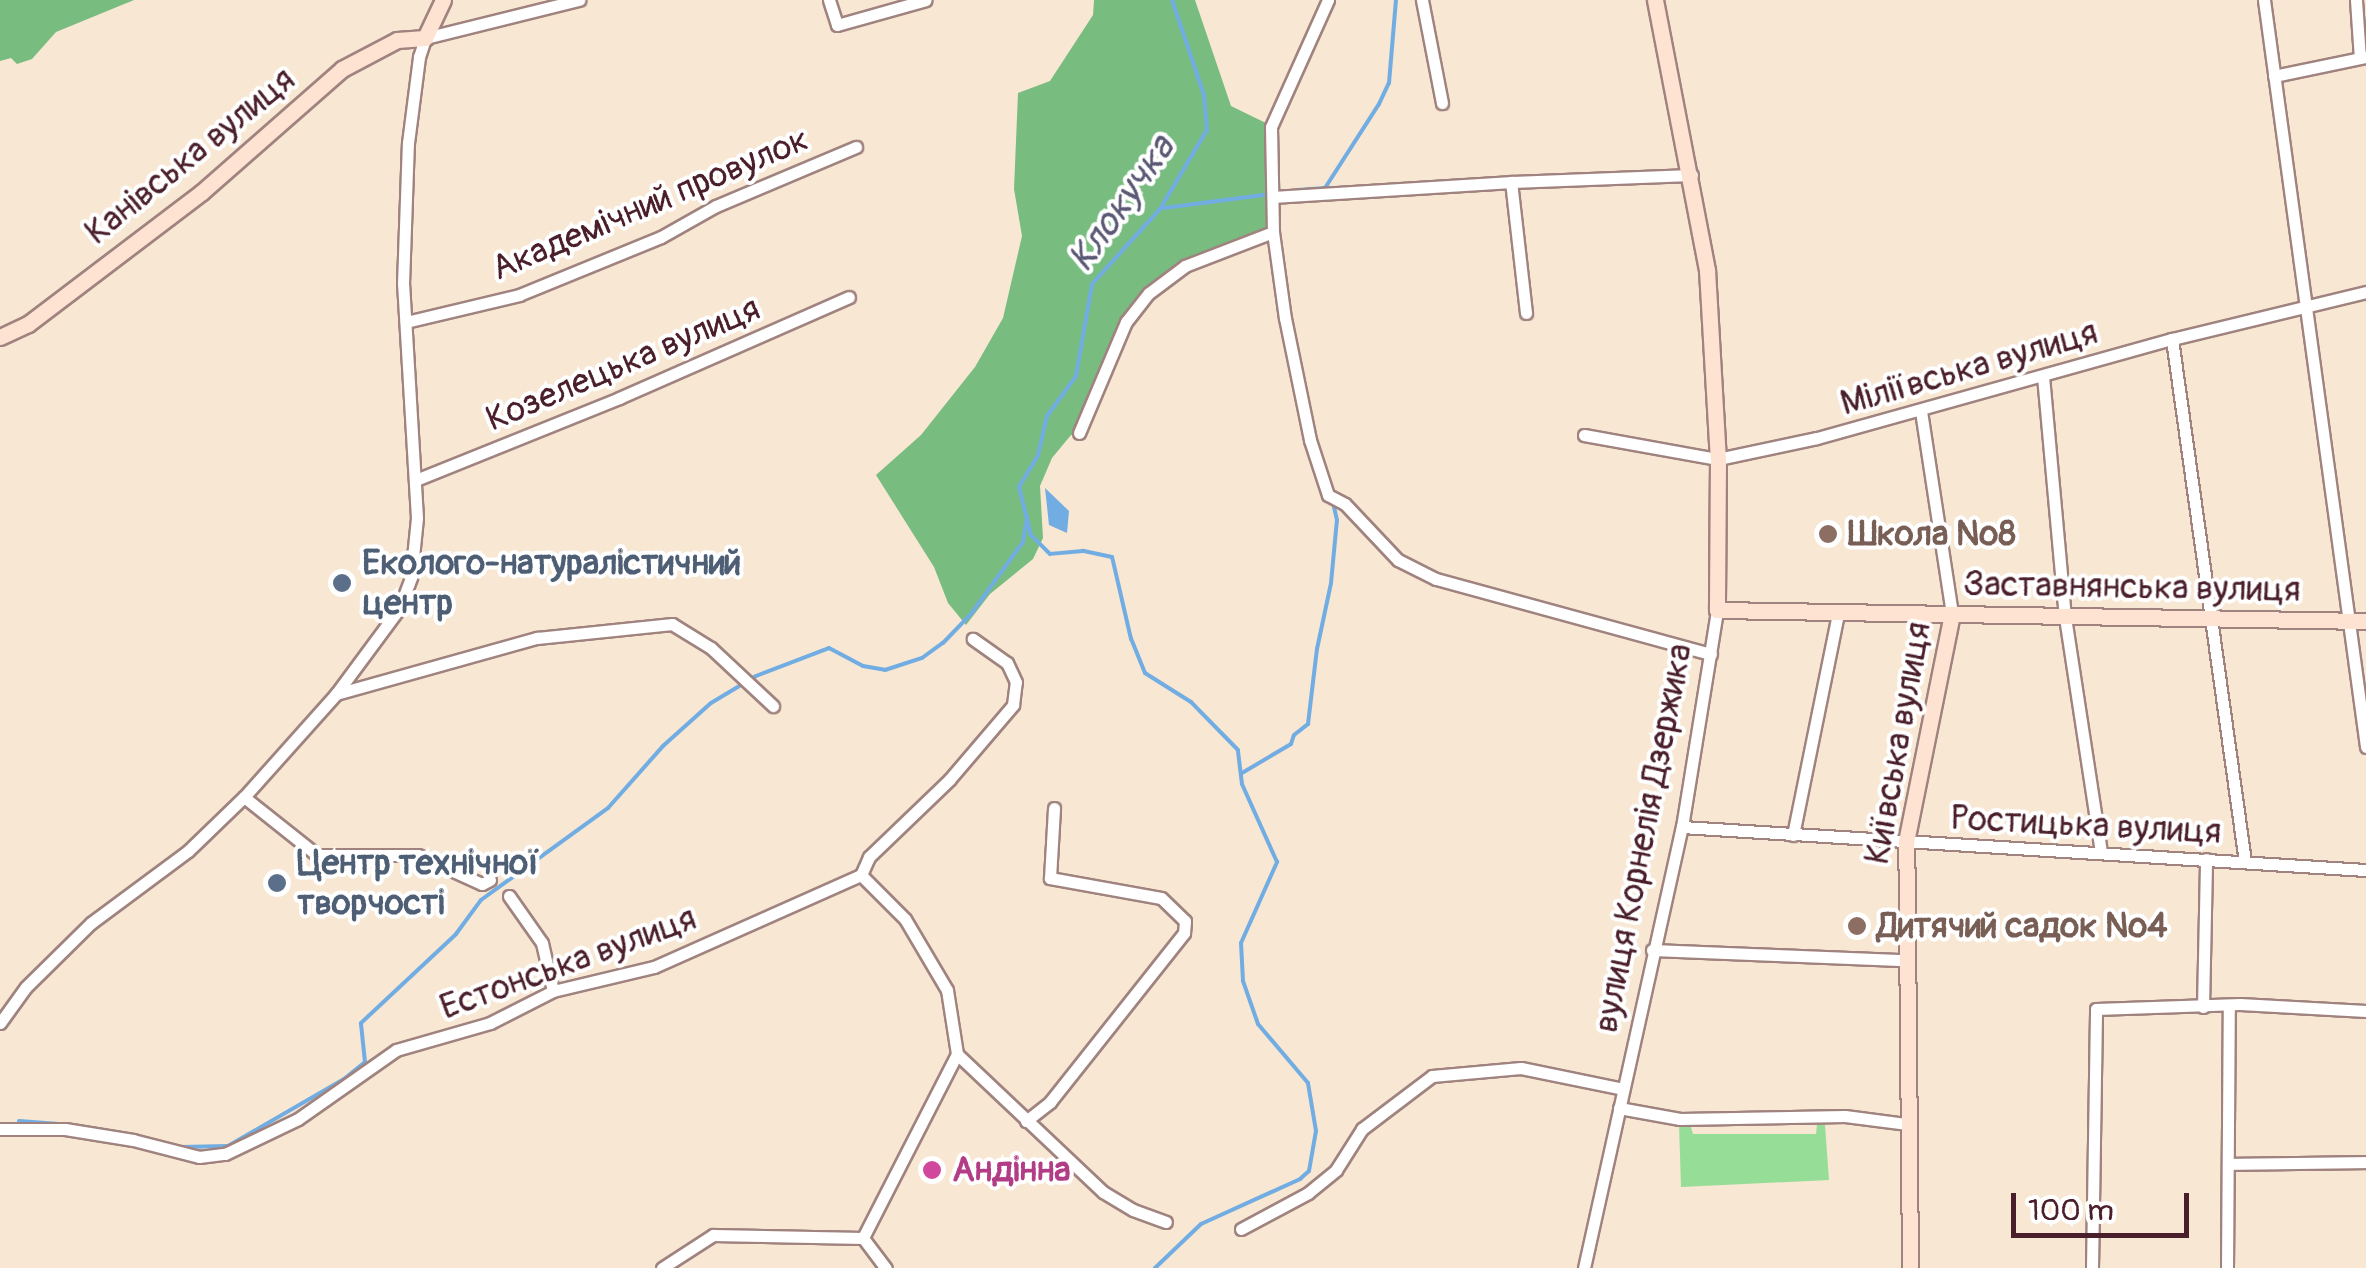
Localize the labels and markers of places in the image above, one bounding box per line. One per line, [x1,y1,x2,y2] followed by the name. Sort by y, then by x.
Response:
[1848,513,2016,555] place label: Школа №8
[1817,523,1839,545] marker: Школа №8
[362,542,741,624] place label: Еколого-натуралістичний центр
[331,572,353,594] marker: Еколого-натуралістичний центр
[297,842,540,924] place label: Центр технічної творчості
[266,872,288,894] marker: Центр технічної творчості
[1877,905,2167,947] place label: Дитячий садок №4
[1846,915,1868,937] marker: Дитячий садок №4
[952,1149,1071,1191] place label: Андінна
[921,1159,943,1181] marker: Андінна

